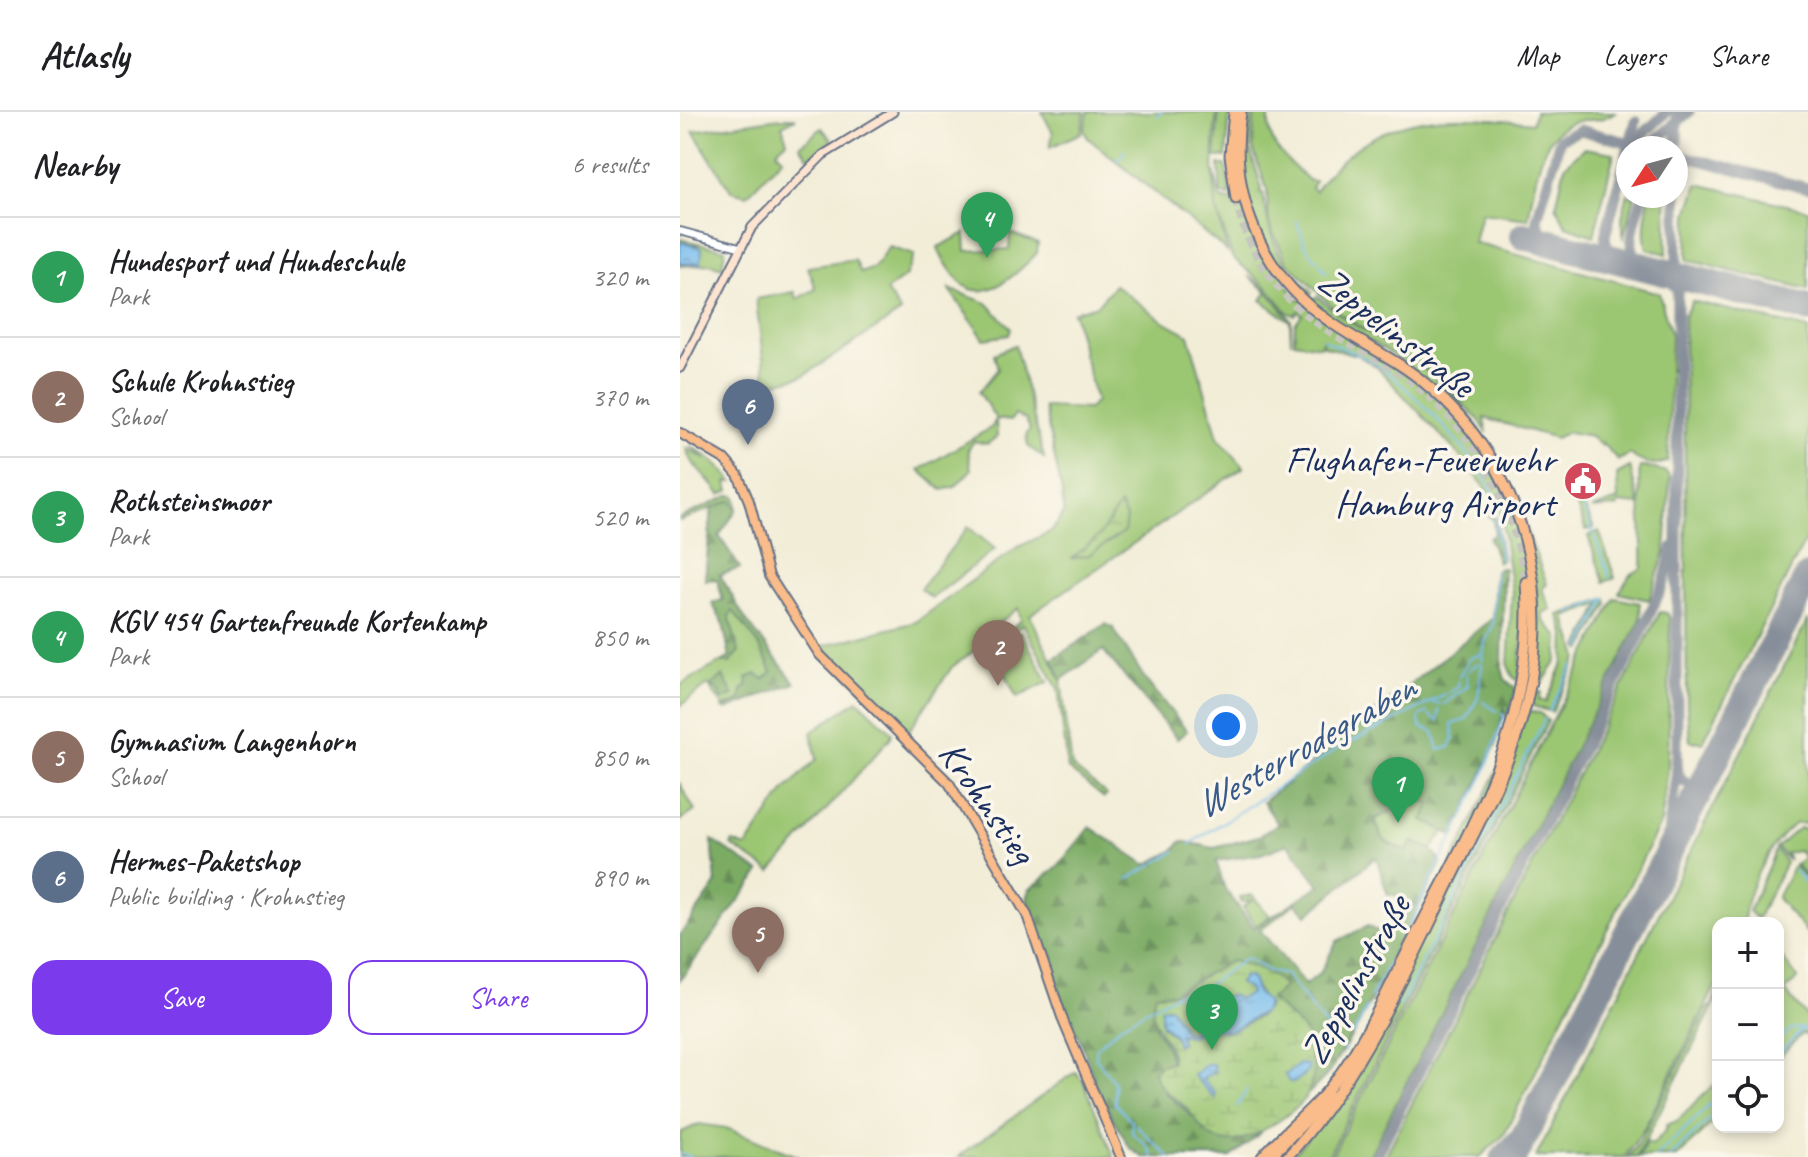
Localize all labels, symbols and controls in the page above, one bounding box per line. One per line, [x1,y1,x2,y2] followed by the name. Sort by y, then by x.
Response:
[40,32,129,79] text: Atlasly
[1517,38,1560,73] text: Map
[1604,38,1665,73] text: Layers
[1709,38,1768,73] text: Share
[1616,136,1688,208] north arrow
[32,143,118,186] text: Nearby
[572,148,648,181] text: 6 results
[961,192,1013,258] pin: 4
[108,242,404,280] text: Hundesport und Hundeschule
[1309,257,1486,410] street label: Zeppelinstraße
[52,261,64,294] text: 1
[592,261,648,294] text: 320 m
[108,280,149,313] text: Park
[108,362,293,400] text: Schule Krohnstieg
[722,379,774,445] pin: 6
[52,381,64,414] text: 2
[592,381,648,414] text: 370 m
[108,400,164,433] text: School
[1286,436,1559,527] place label: Flughafen-Feuerwehr Hamburg Airport
[1562,460,1604,502] public building icon: Flughafen-Feuerwehr Hamburg Airport
[108,482,270,520] text: Rothsteinsmoor
[52,501,64,534] text: 3
[592,501,648,534] text: 520 m
[108,520,149,553] text: Park
[108,602,486,640] text: KGV 454 Gartenfreunde Kortenkamp
[972,620,1024,686] pin: 2
[52,621,64,654] text: 4
[592,621,648,654] text: 850 m
[108,640,149,673] text: Park
[1185,661,1427,829] water label: Westerrodegraben
[1206,706,1246,746] your location
[108,722,356,760] text: Gymnasium Langenhorn
[929,732,1048,875] street label: Krohnstieg
[52,741,64,774] text: 5
[592,741,648,774] text: 850 m
[1372,757,1424,823] pin: 1
[108,760,164,793] text: School
[108,842,299,880] text: Hermes-Paketshop
[52,861,64,894] text: 6
[592,861,648,894] text: 890 m
[108,880,344,913] text: Public building · Krohnstieg
[1290,884,1422,1072] street label: Zeppelinstraße
[732,907,784,973] pin: 5
[1712,917,1784,1133] map controls
[1712,917,1784,989] button: +
[32,960,332,1035] button: Save
[348,960,648,1035] button: Share
[1186,984,1238,1050] pin: 3
[1712,989,1784,1061] button: −
[1712,1061,1784,1133] button: locate

